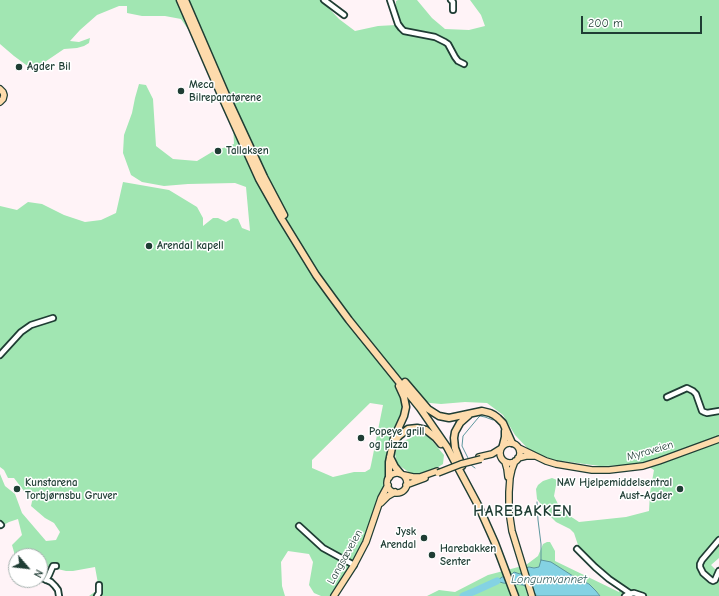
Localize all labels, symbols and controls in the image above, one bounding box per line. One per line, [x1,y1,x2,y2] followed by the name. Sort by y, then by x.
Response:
[583,8,704,34] scale bar
[588,16,623,30] text: 200 m
[27,60,71,74] place label: Agder Bil
[14,62,24,72] marker: Agder Bil
[189,78,261,104] place label: Meca Bilreparatørene
[176,86,186,96] marker: Meca Bilreparatørene
[226,144,269,158] place label: Tallaksen
[213,146,223,156] marker: Tallaksen
[157,239,223,253] place label: Arendal kapell
[144,241,154,251] marker: Arendal kapell
[369,425,424,451] place label: Popeye grill og pizza
[356,433,366,443] marker: Popeye grill og pizza
[625,438,675,464] street label: Myraveien
[25,476,117,502] place label: Kunstarena Torbjørnsbu Gruver
[557,476,672,502] place label: NAV Hjelpemiddelsentral Aust-Agder
[12,484,22,494] marker: Kunstarena Torbjørnsbu Gruver
[675,484,685,494] marker: NAV Hjelpemiddelsentral Aust-Agder
[473,503,573,521] district label: HAREBAKKEN
[381,525,416,551] place label: Jysk Arendal
[325,527,365,587] street label: Langsæveien
[419,533,429,543] marker: Jysk Arendal
[440,542,496,568] place label: Harebakken Senter
[8,548,48,588] north arrow
[427,550,437,560] marker: Harebakken Senter
[31,567,46,580] text: N
[511,573,587,587] water label: Longumvannet

